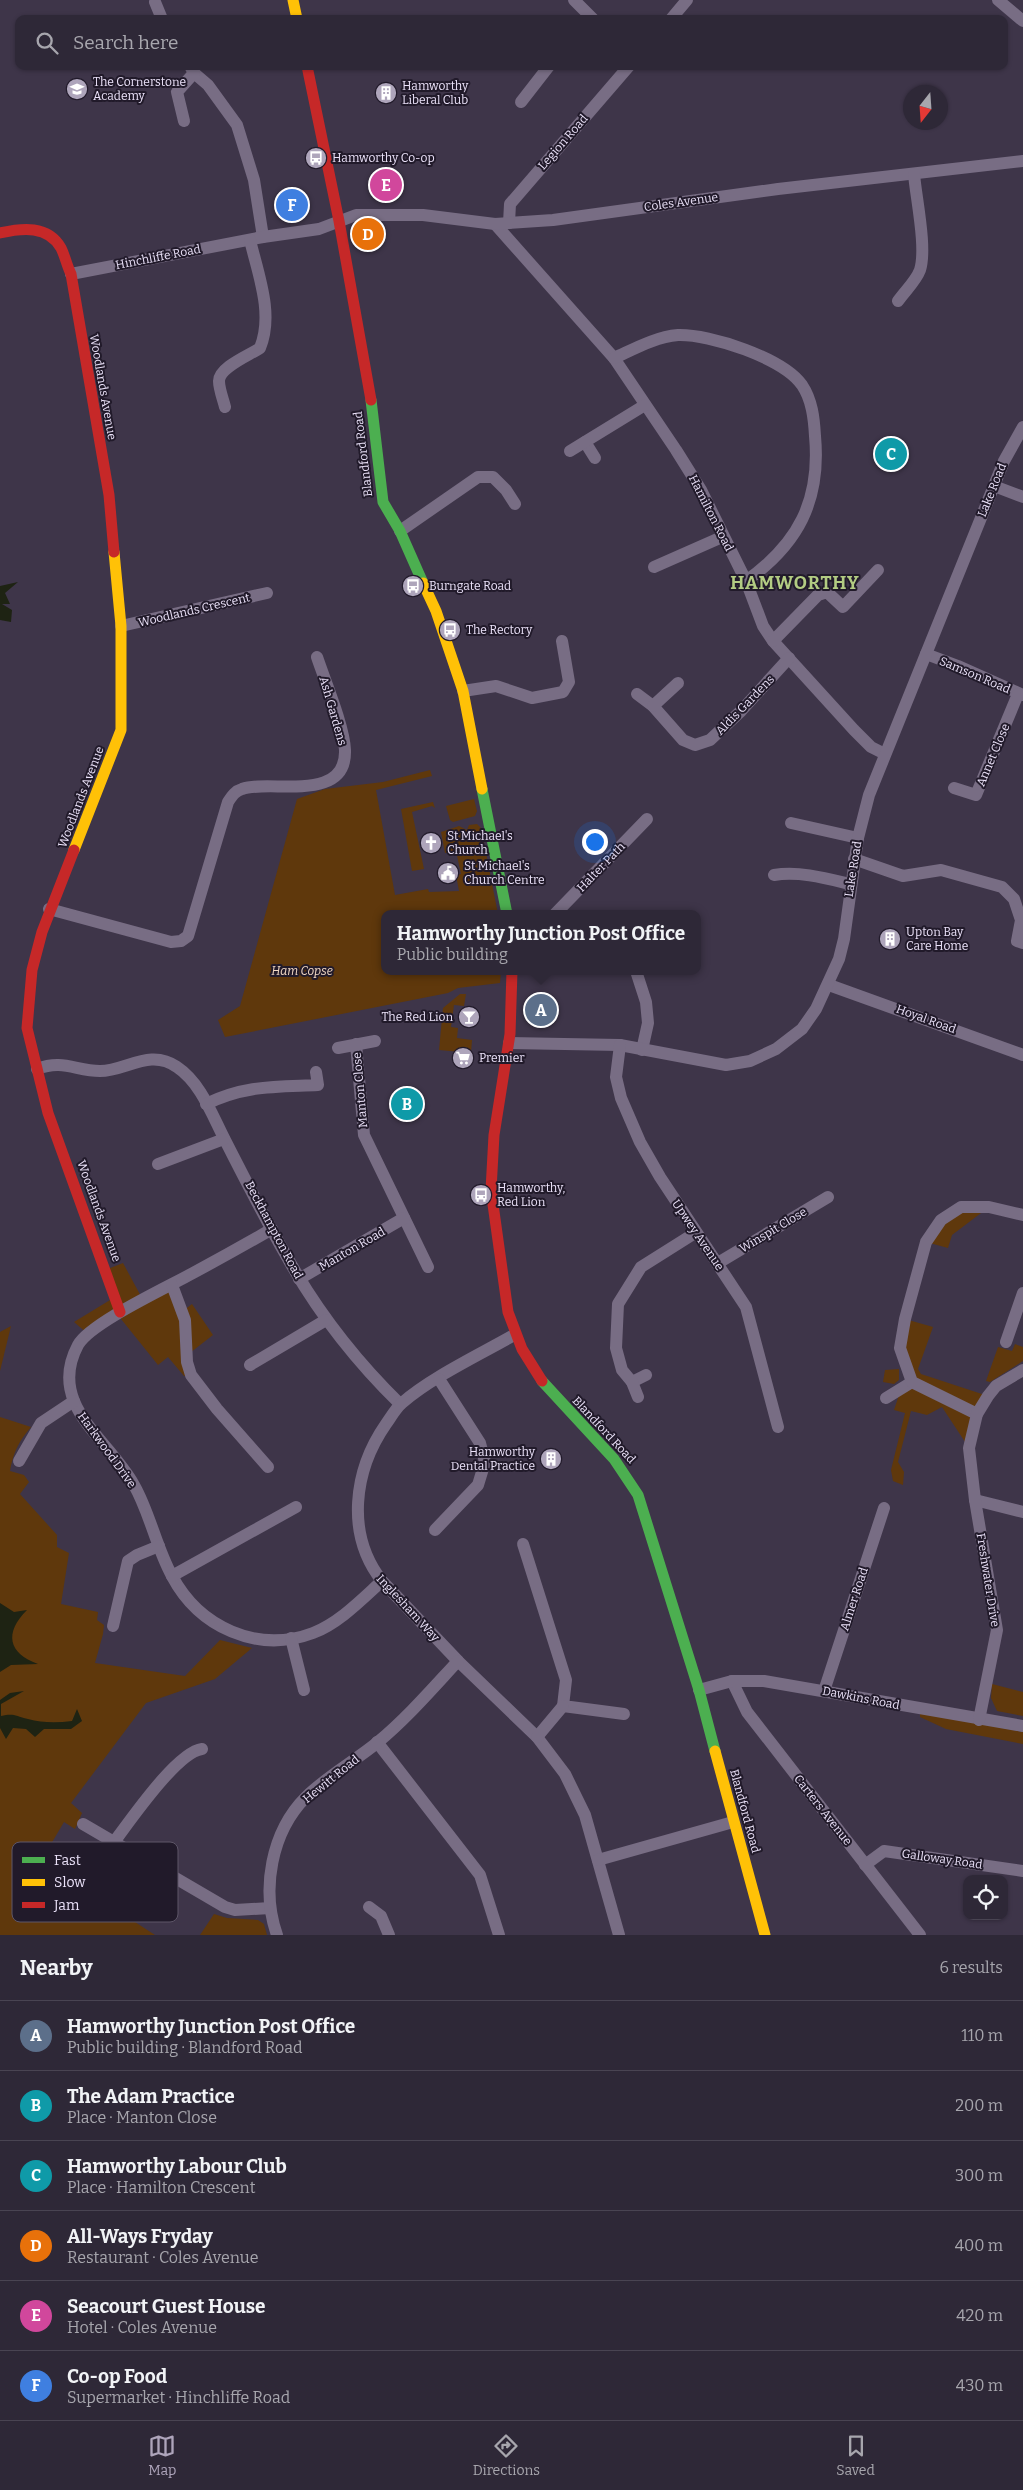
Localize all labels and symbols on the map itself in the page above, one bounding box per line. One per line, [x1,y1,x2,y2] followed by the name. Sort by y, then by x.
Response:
[93,75,186,103] place label: The Cornerstone Academy
[65,77,89,101] school or university icon: The Cornerstone Academy
[402,79,469,107] place label: Hamworthy Liberal Club
[374,81,398,105] building icon: Hamworthy Liberal Club
[903,85,948,130] north arrow
[535,112,591,172] street label: Legion Road
[304,146,328,170] bus stop icon: Hamworthy Co-op
[332,151,435,165] place label: Hamworthy Co-op
[370,166,402,204] pin: E
[276,186,308,224] pin: F
[643,190,719,214] street label: Coles Avenue
[352,215,384,253] pin: D
[114,242,202,272] street label: Hinchliffe Road
[87,333,119,441] street label: Woodlands Avenue
[351,411,375,497] street label: Blandford Road
[875,435,907,473] pin: C
[975,461,1009,519] street label: Lake Road
[686,473,736,553] street label: Hamilton Road
[730,572,860,594] district label: HAMWORTHY
[401,574,425,598] bus stop icon: Burngate Road
[429,579,511,593] place label: Burngate Road
[137,590,252,630] street label: Woodlands Crescent
[438,618,462,642] bus stop icon: The Rectory
[466,623,533,637] place label: The Rectory
[937,654,1013,696] street label: Samson Road
[713,672,777,738] street label: Aldis Gardens
[316,675,350,747] street label: Ash Gardens
[974,722,1012,788] street label: Annet Close
[55,744,107,850] street label: Woodlands Avenue
[447,829,513,857] place label: St Michael's Church
[582,829,608,855] your location
[419,831,443,855] church icon: St Michael's Church
[574,839,628,894] street label: Halter Path
[842,840,864,898] street label: Lake Road
[464,859,545,887] place label: St Michael's Church Centre
[436,861,460,885] public building icon: St Michael's Church Centre
[906,925,968,953] place label: Upton Bay Care Home
[878,927,902,951] building icon: Upton Bay Care Home
[271,964,333,978] park label: Ham Copse
[525,991,557,1029] pin: A
[894,1002,958,1036] street label: Hoyal Road
[457,1005,481,1029] bar icon: The Red Lion
[381,1010,453,1024] place label: The Red Lion
[451,1046,475,1070] supermarket icon: Premier
[479,1051,525,1065] place label: Premier
[350,1052,370,1128] street label: Manton Close
[391,1085,423,1123] pin: B
[74,1158,124,1264] street label: Woodlands Avenue
[242,1179,306,1281] street label: Beckhampton Road
[497,1181,565,1209] place label: Hamworthy, Red Lion
[469,1183,493,1207] bus stop icon: Hamworthy, Red Lion
[669,1197,727,1273] street label: Upwey Avenue
[737,1204,809,1256] street label: Winspit Close
[316,1224,388,1274] street label: Manton Road
[570,1394,638,1466] street label: Blandford Road
[75,1410,139,1490] street label: Harkwood Drive
[451,1445,536,1473] place label: Hamworthy Dental Practice
[539,1447,563,1471] building icon: Hamworthy Dental Practice
[974,1532,1002,1628] street label: Freshwater Drive
[837,1566,871,1632] street label: Almer Road
[374,1572,443,1645] street label: Inglesham Way
[821,1684,901,1712] street label: Dawkins Road
[300,1752,362,1806] street label: Hewitt Road
[727,1768,763,1854] street label: Blandford Road
[791,1772,855,1848] street label: Carters Avenue
[12,1842,178,1922] legend
[901,1846,983,1872] street label: Galloway Road
[54,1852,81,1869] text: Fast
[54,1874,86,1891] text: Slow
[53,1897,80,1914] text: Jam

